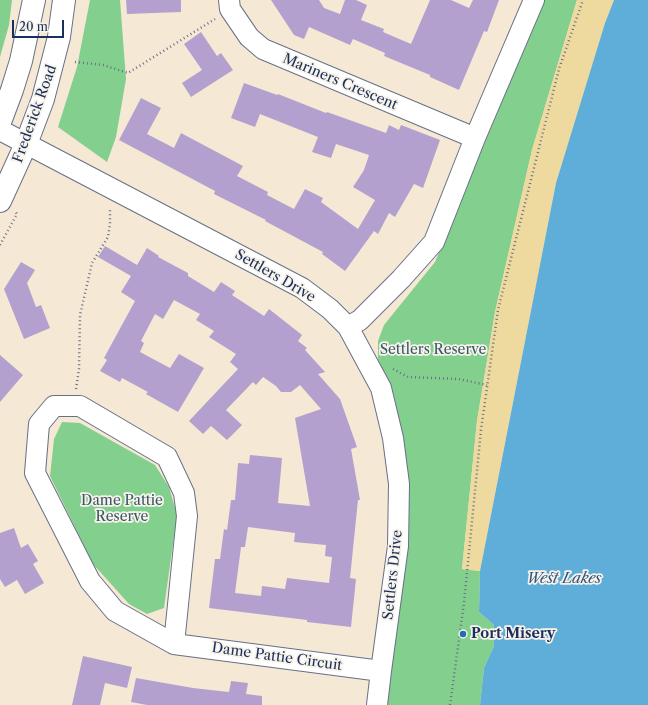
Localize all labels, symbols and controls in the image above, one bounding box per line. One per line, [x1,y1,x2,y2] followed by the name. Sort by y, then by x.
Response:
[14,12,66,38] scale bar
[19,19,48,34] text: 20 m
[280,50,400,114] street label: Mariners Crescent
[10,63,60,165] street label: Frederick Road
[232,246,318,306] street label: Settlers Drive
[380,342,486,358] park label: Settlers Reserve
[81,493,163,526] park label: Dame Pattie Reserve
[380,529,406,621] street label: Settlers Drive
[526,570,602,588] water label: West Lakes
[471,626,555,642] place label: Port Misery
[458,629,468,639] marker: Port Misery
[211,640,343,674] street label: Dame Pattie Circuit

